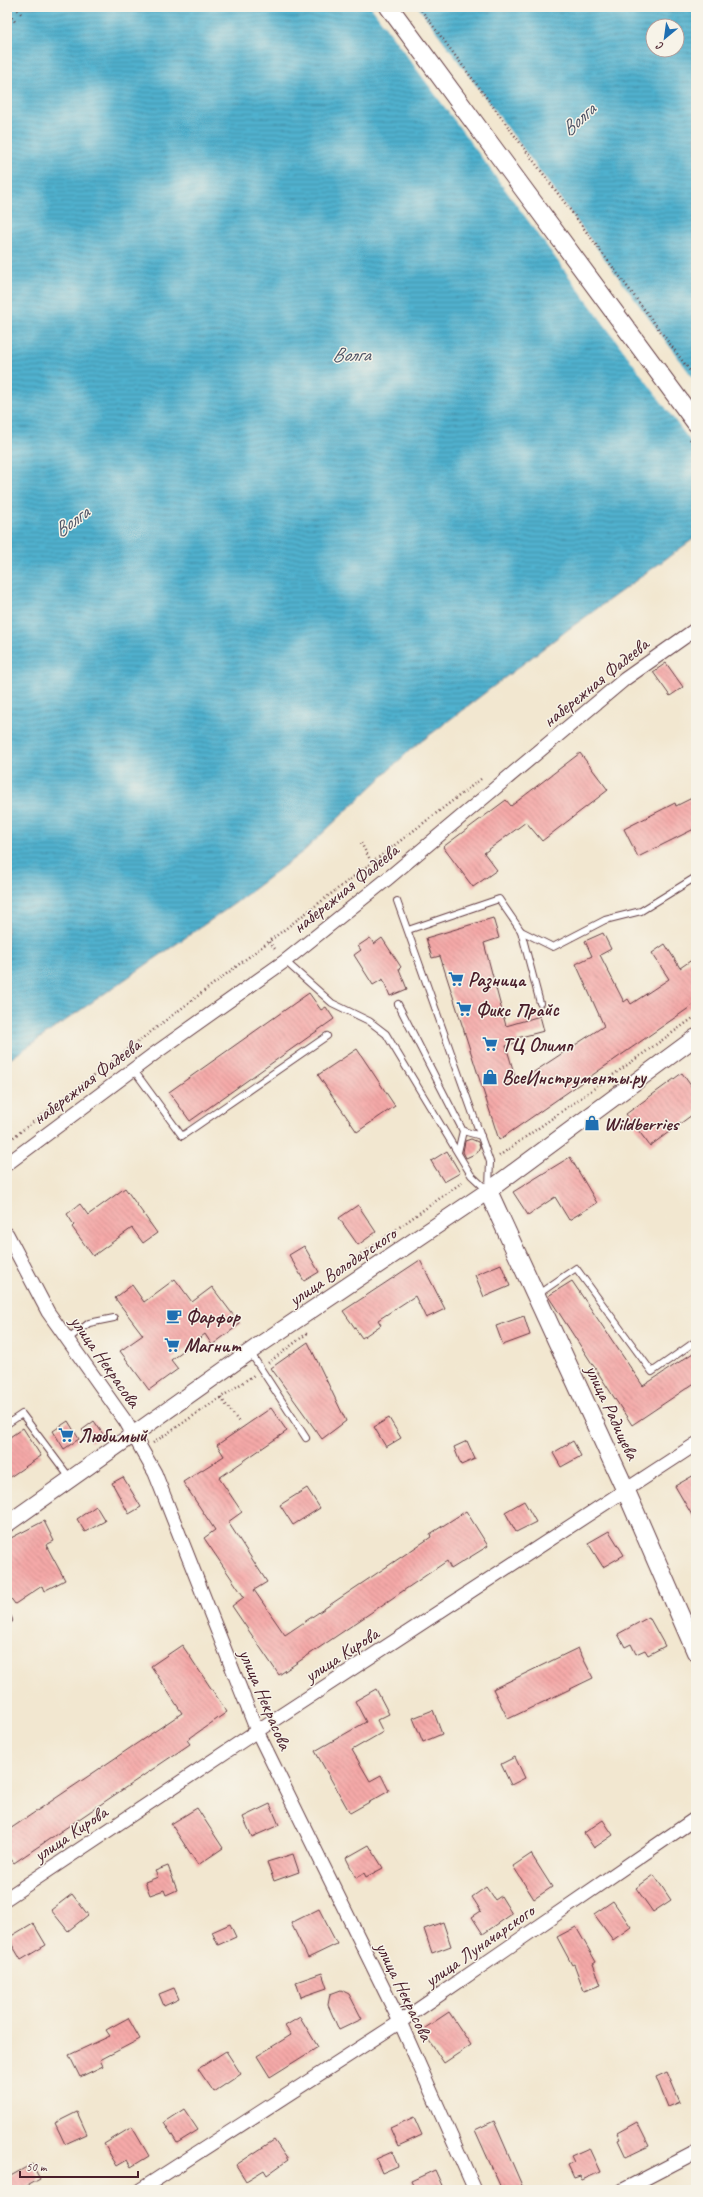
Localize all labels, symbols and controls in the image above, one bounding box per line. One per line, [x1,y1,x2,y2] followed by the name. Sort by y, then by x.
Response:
[645,18,685,58] north arrow
[653,39,666,54] text: С
[556,96,602,141] water label: Волга
[332,342,372,367] water label: Волга
[49,499,96,543] water label: Волга
[538,631,655,733] street label: набережная Фадеева
[288,837,405,939] street label: набережная Фадеева
[468,968,527,993] place label: Разница
[447,970,465,988] supermarket icon: Разница
[476,998,560,1022] place label: Фикс Прайс
[455,1000,473,1018] supermarket icon: Фикс Прайс
[28,1032,147,1130] street label: набережная Фадеева
[502,1033,574,1057] place label: ТЦ Олимп
[481,1035,499,1053] supermarket icon: ТЦ Олимп
[502,1066,648,1090] place label: ВсеИнструменты.ру
[481,1068,499,1086] shop icon: ВсеИнструменты.ру
[604,1112,681,1136] place label: Wildberries
[583,1114,601,1132] shop icon: Wildberries
[283,1221,403,1312] street label: улица Володарского
[186,1305,241,1329] place label: Фарфор
[165,1307,183,1325] cafe icon: Фарфор
[64,1310,147,1414] street label: улица Некрасова
[184,1334,242,1358] place label: Магнит
[163,1336,181,1354] supermarket icon: Магнит
[579,1360,645,1465] street label: улица Радищева
[78,1424,149,1448] place label: Любимый
[57,1426,75,1444] supermarket icon: Любимый
[299,1621,385,1688] street label: улица Кирова
[233,1644,298,1755] street label: улица Некрасова
[28,1799,114,1868] street label: улица Кирова
[419,1898,541,1993] street label: улица Луначарского
[369,1937,439,2046] street label: улица Некрасова
[20,2153,138,2179] scale bar
[26,2159,48,2175] text: 50 m

